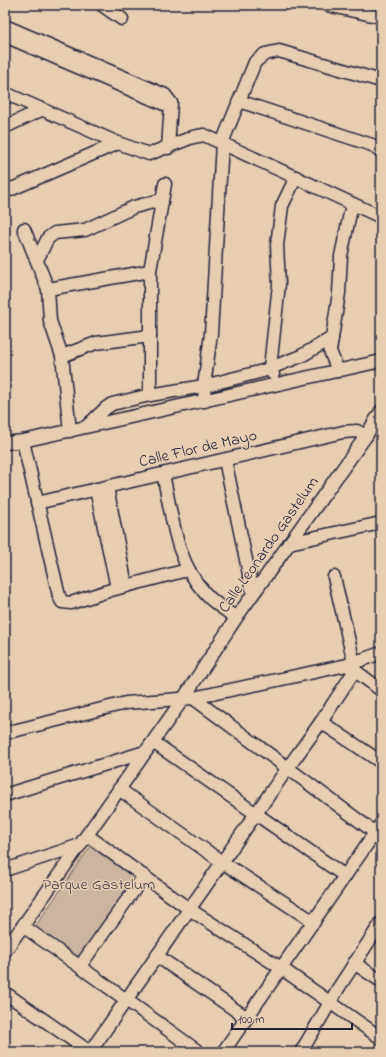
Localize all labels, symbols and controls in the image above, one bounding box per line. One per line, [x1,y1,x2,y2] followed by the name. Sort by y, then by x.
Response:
[137,424,259,474] street label: Calle Flor de Mayo
[213,472,325,618] street label: Calle Leonardo Gastelum
[43,873,155,897] park label: Parque Gastelum
[232,1005,352,1031] scale bar
[238,1011,265,1029] text: 100 m

